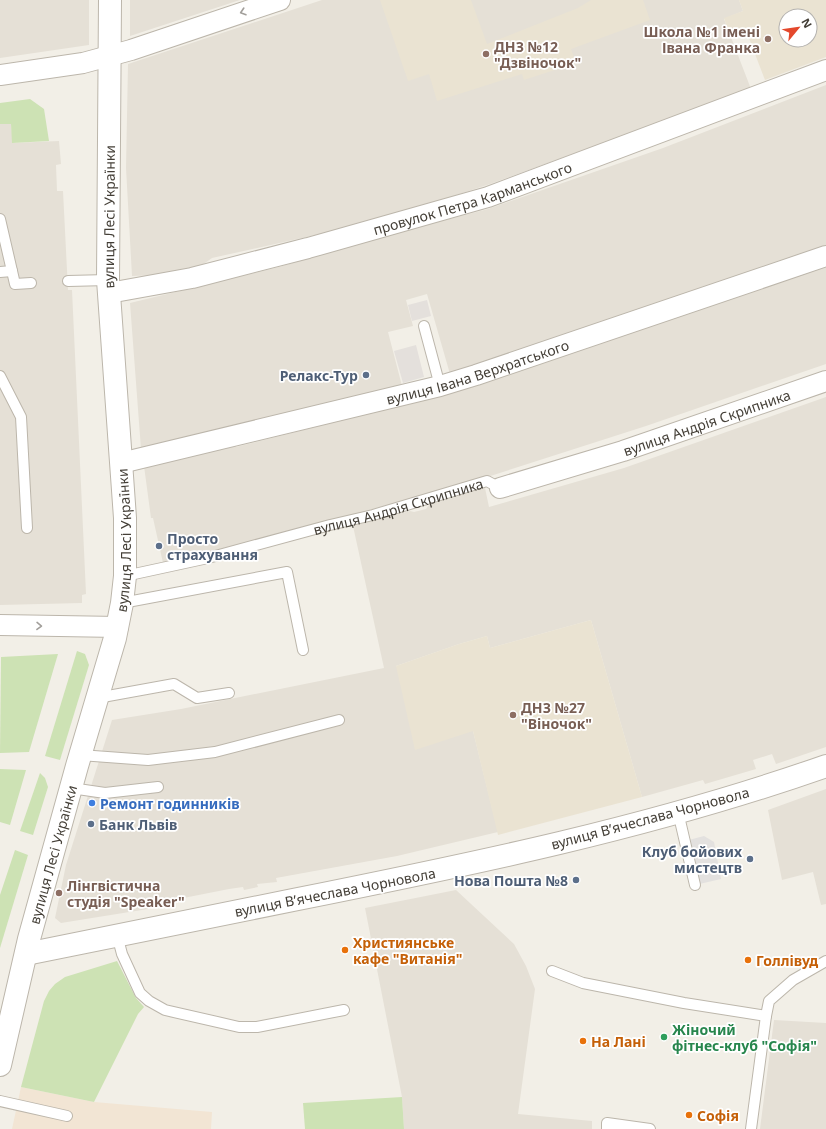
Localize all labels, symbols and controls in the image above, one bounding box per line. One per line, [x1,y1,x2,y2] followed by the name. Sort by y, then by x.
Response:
[240,8,247,16] one-way arrow
[778,8,818,48] north arrow
[798,15,816,30] text: N
[644,22,760,57] place label: Школа №1 імені Івана Франка
[763,34,773,44] marker: Школа №1 імені Івана Франка
[494,37,581,72] place label: ДНЗ №12 "Дзвіночок"
[481,49,491,59] marker: ДНЗ №12 "Дзвіночок"
[98,145,118,289] street label: вулиця Лесі Українки
[371,157,574,239] street label: провулок Петра Карманського
[384,335,571,408] street label: вулиця Івана Верхратського
[280,366,358,385] place label: Релакс-Тур
[361,370,371,380] marker: Релакс-Тур
[621,385,793,460] street label: вулиця Андрія Скрипника
[111,468,135,614] street label: вулиця Лесі Українки
[311,473,485,539] street label: вулиця Андрія Скрипника
[167,529,258,564] place label: Просто страхування
[154,541,164,551] marker: Просто страхування
[36,622,42,630] one-way arrow
[521,698,592,733] place label: ДНЗ №27 "Віночок"
[508,710,518,720] marker: ДНЗ №27 "Віночок"
[549,782,751,854] street label: вулиця Вʼячеслава Чорновола
[24,783,81,926] street label: вулиця Лесі Українки
[100,794,240,813] place label: Ремонт годинників
[87,798,97,808] marker: Ремонт годинників
[99,815,177,834] place label: Банк Львів
[86,819,96,829] marker: Банк Львів
[642,842,743,877] place label: Клуб бойових мистецтв
[745,854,755,864] marker: Клуб бойових мистецтв
[233,863,437,921] street label: вулиця Вʼячеслава Чорновола
[454,871,568,890] place label: Нова Пошта №8
[571,875,581,885] marker: Нова Пошта №8
[67,876,185,911] place label: Лінгвістична студія "Speaker"
[54,888,64,898] marker: Лінгвістична студія "Speaker"
[353,933,462,968] place label: Християнське кафе "Витанія"
[340,945,350,955] marker: Християнське кафе "Витанія"
[756,951,818,970] place label: Голлівуд
[743,955,753,965] marker: Голлівуд
[672,1020,817,1055] place label: Жіночий фітнес-клуб "Софія"
[591,1032,646,1051] place label: На Лані
[659,1032,669,1042] marker: Жіночий фітнес-клуб "Софія"
[578,1036,588,1046] marker: На Лані
[697,1106,739,1125] place label: Софія
[684,1110,694,1120] marker: Софія

